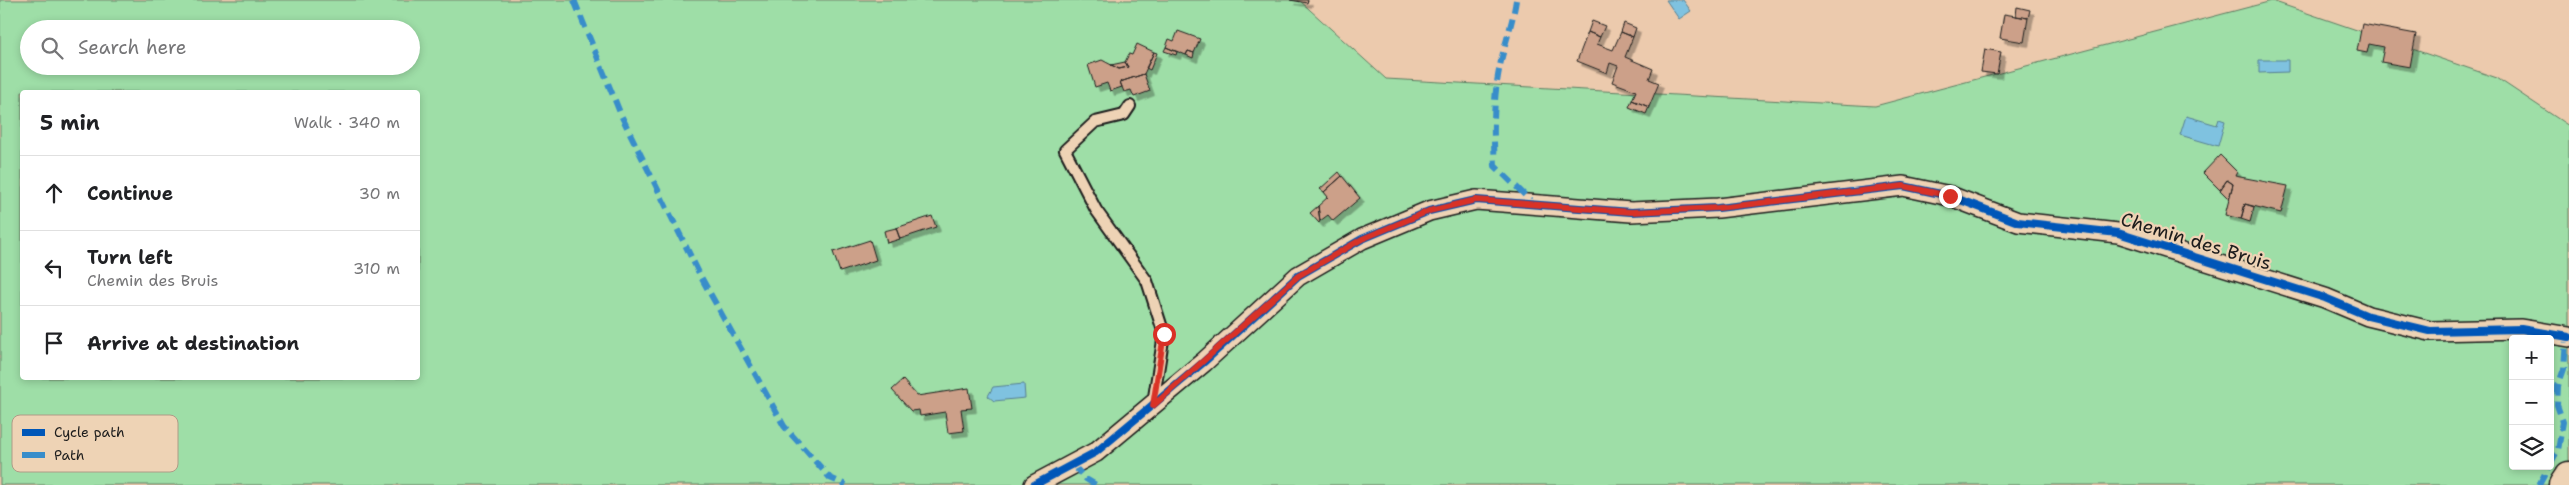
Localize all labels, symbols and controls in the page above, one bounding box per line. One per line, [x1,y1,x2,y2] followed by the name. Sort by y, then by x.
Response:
[20,20,420,75] search box
[38,34,66,62] icon: search
[78,35,187,60] text: Search here
[40,109,100,137] text: 5 min
[294,112,400,133] text: Walk · 340 m
[40,179,68,207] icon: ahead
[87,181,173,206] text: Continue
[359,183,400,204] text: 30 m
[1939,185,1962,208] route end
[2118,206,2274,276] street label: Chemin des Bruis
[87,245,173,270] text: Turn left
[40,254,68,282] icon: left
[353,258,400,279] text: 310 m
[87,270,218,291] text: Chemin des Bruis
[1153,323,1176,346] route start
[40,329,68,357] icon: arrive
[87,331,299,356] text: Arrive at destination
[2509,335,2554,470] map controls
[2509,335,2554,380] button: +
[2509,380,2554,425] button: −
[12,415,178,472] legend
[54,423,125,441] text: Cycle path
[2509,425,2554,470] button: layers
[54,446,85,464] text: Path

